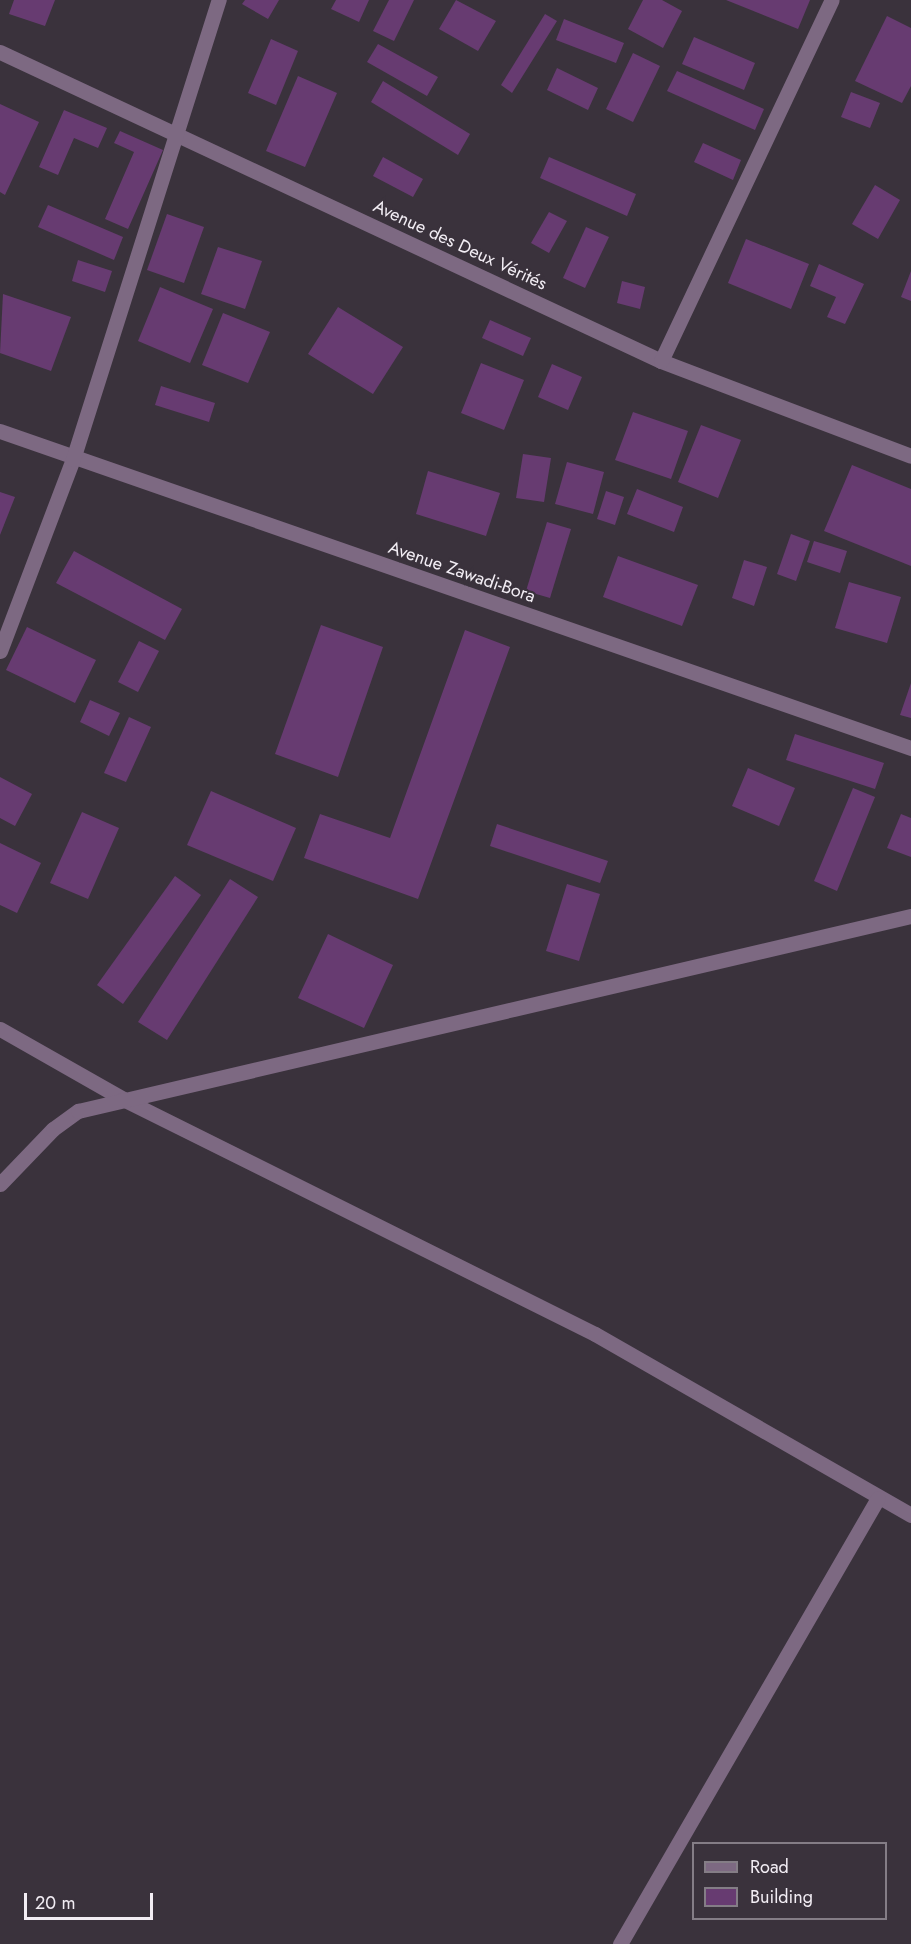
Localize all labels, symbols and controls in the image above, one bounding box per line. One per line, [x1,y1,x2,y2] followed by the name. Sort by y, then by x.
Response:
[370,195,550,295] street label: Avenue des Deux Vérités
[386,537,538,607] street label: Avenue Zawadi-Bora
[692,1842,887,1920] legend
[750,1854,789,1880] text: Road
[27,1881,156,1919] scale bar
[750,1884,813,1910] text: Building
[35,1890,75,1916] text: 20 m

